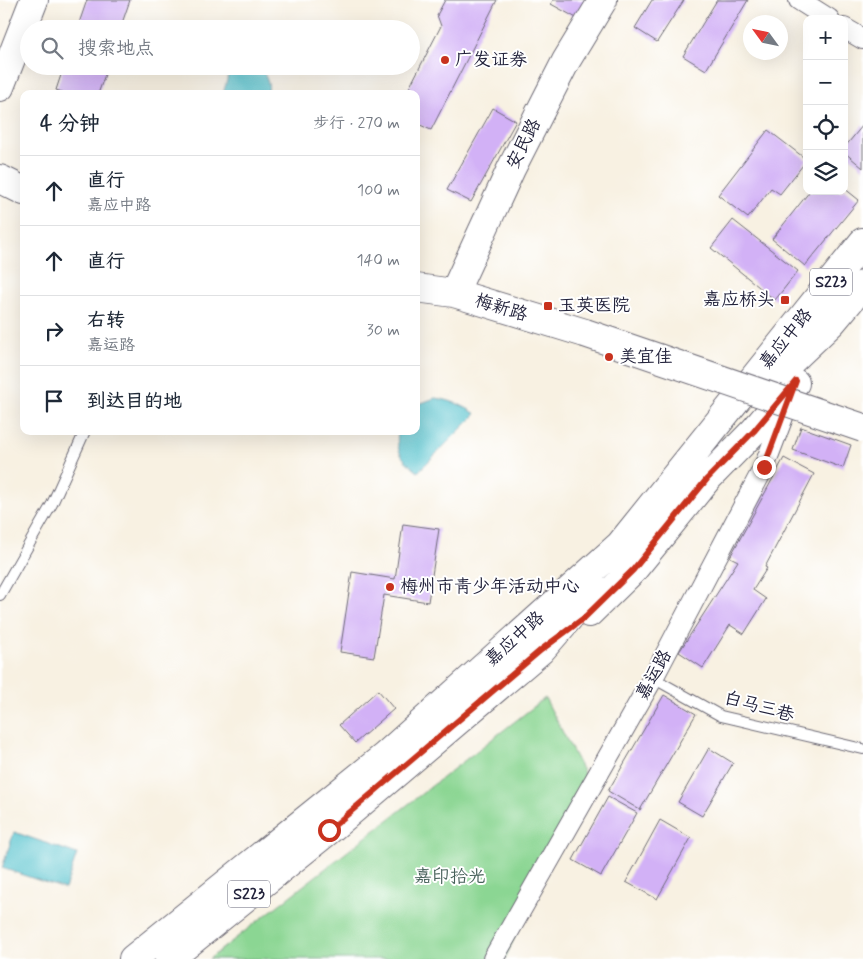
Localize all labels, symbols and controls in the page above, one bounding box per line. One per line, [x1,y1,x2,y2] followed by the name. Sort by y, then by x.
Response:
[743,15,788,60] north arrow
[803,15,848,195] map controls
[803,15,848,60] button: +
[20,20,420,75] search box
[38,34,66,62] icon: search
[78,36,154,61] text: 搜索地点
[455,48,527,72] place label: 广发证券
[439,54,451,66] marker: 广发证券
[803,60,848,105] button: −
[803,105,848,150] button: locate
[40,110,100,138] text: 4 分钟
[313,113,400,134] text: 步行 · 270 m
[501,114,547,174] street label: 安民路
[803,150,848,195] button: layers
[87,168,125,193] text: 直行
[40,177,68,205] icon: ahead
[357,180,400,201] text: 100 m
[87,195,151,216] text: 嘉应中路
[40,247,68,275] icon: ahead
[87,249,125,274] text: 直行
[356,250,400,271] text: 140 m
[810,268,852,296] road number: S223
[703,288,775,312] place label: 嘉应桥头
[472,289,530,327] street label: 梅新路
[558,294,630,318] place label: 玉英医院
[779,294,791,306] marker: 嘉应桥头
[542,300,554,312] marker: 玉英医院
[754,303,818,375] street label: 嘉应中路
[87,308,125,333] text: 右转
[40,317,68,345] icon: right
[367,320,400,341] text: 30 m
[87,335,135,356] text: 嘉运路
[619,345,673,369] place label: 美宜佳
[603,351,615,363] marker: 美宜佳
[40,387,68,415] icon: arrive
[87,389,182,414] text: 到达目的地
[753,456,776,479] route end
[400,575,580,599] place label: 梅州市青少年活动中心
[384,581,396,593] marker: 梅州市青少年活动中心
[480,606,550,672] street label: 嘉应中路
[630,646,678,704] street label: 嘉运路
[721,686,797,728] street label: 白马三巷
[318,819,341,842] route start
[414,865,486,889] park label: 嘉印拾光
[228,881,270,908] road number: S223

